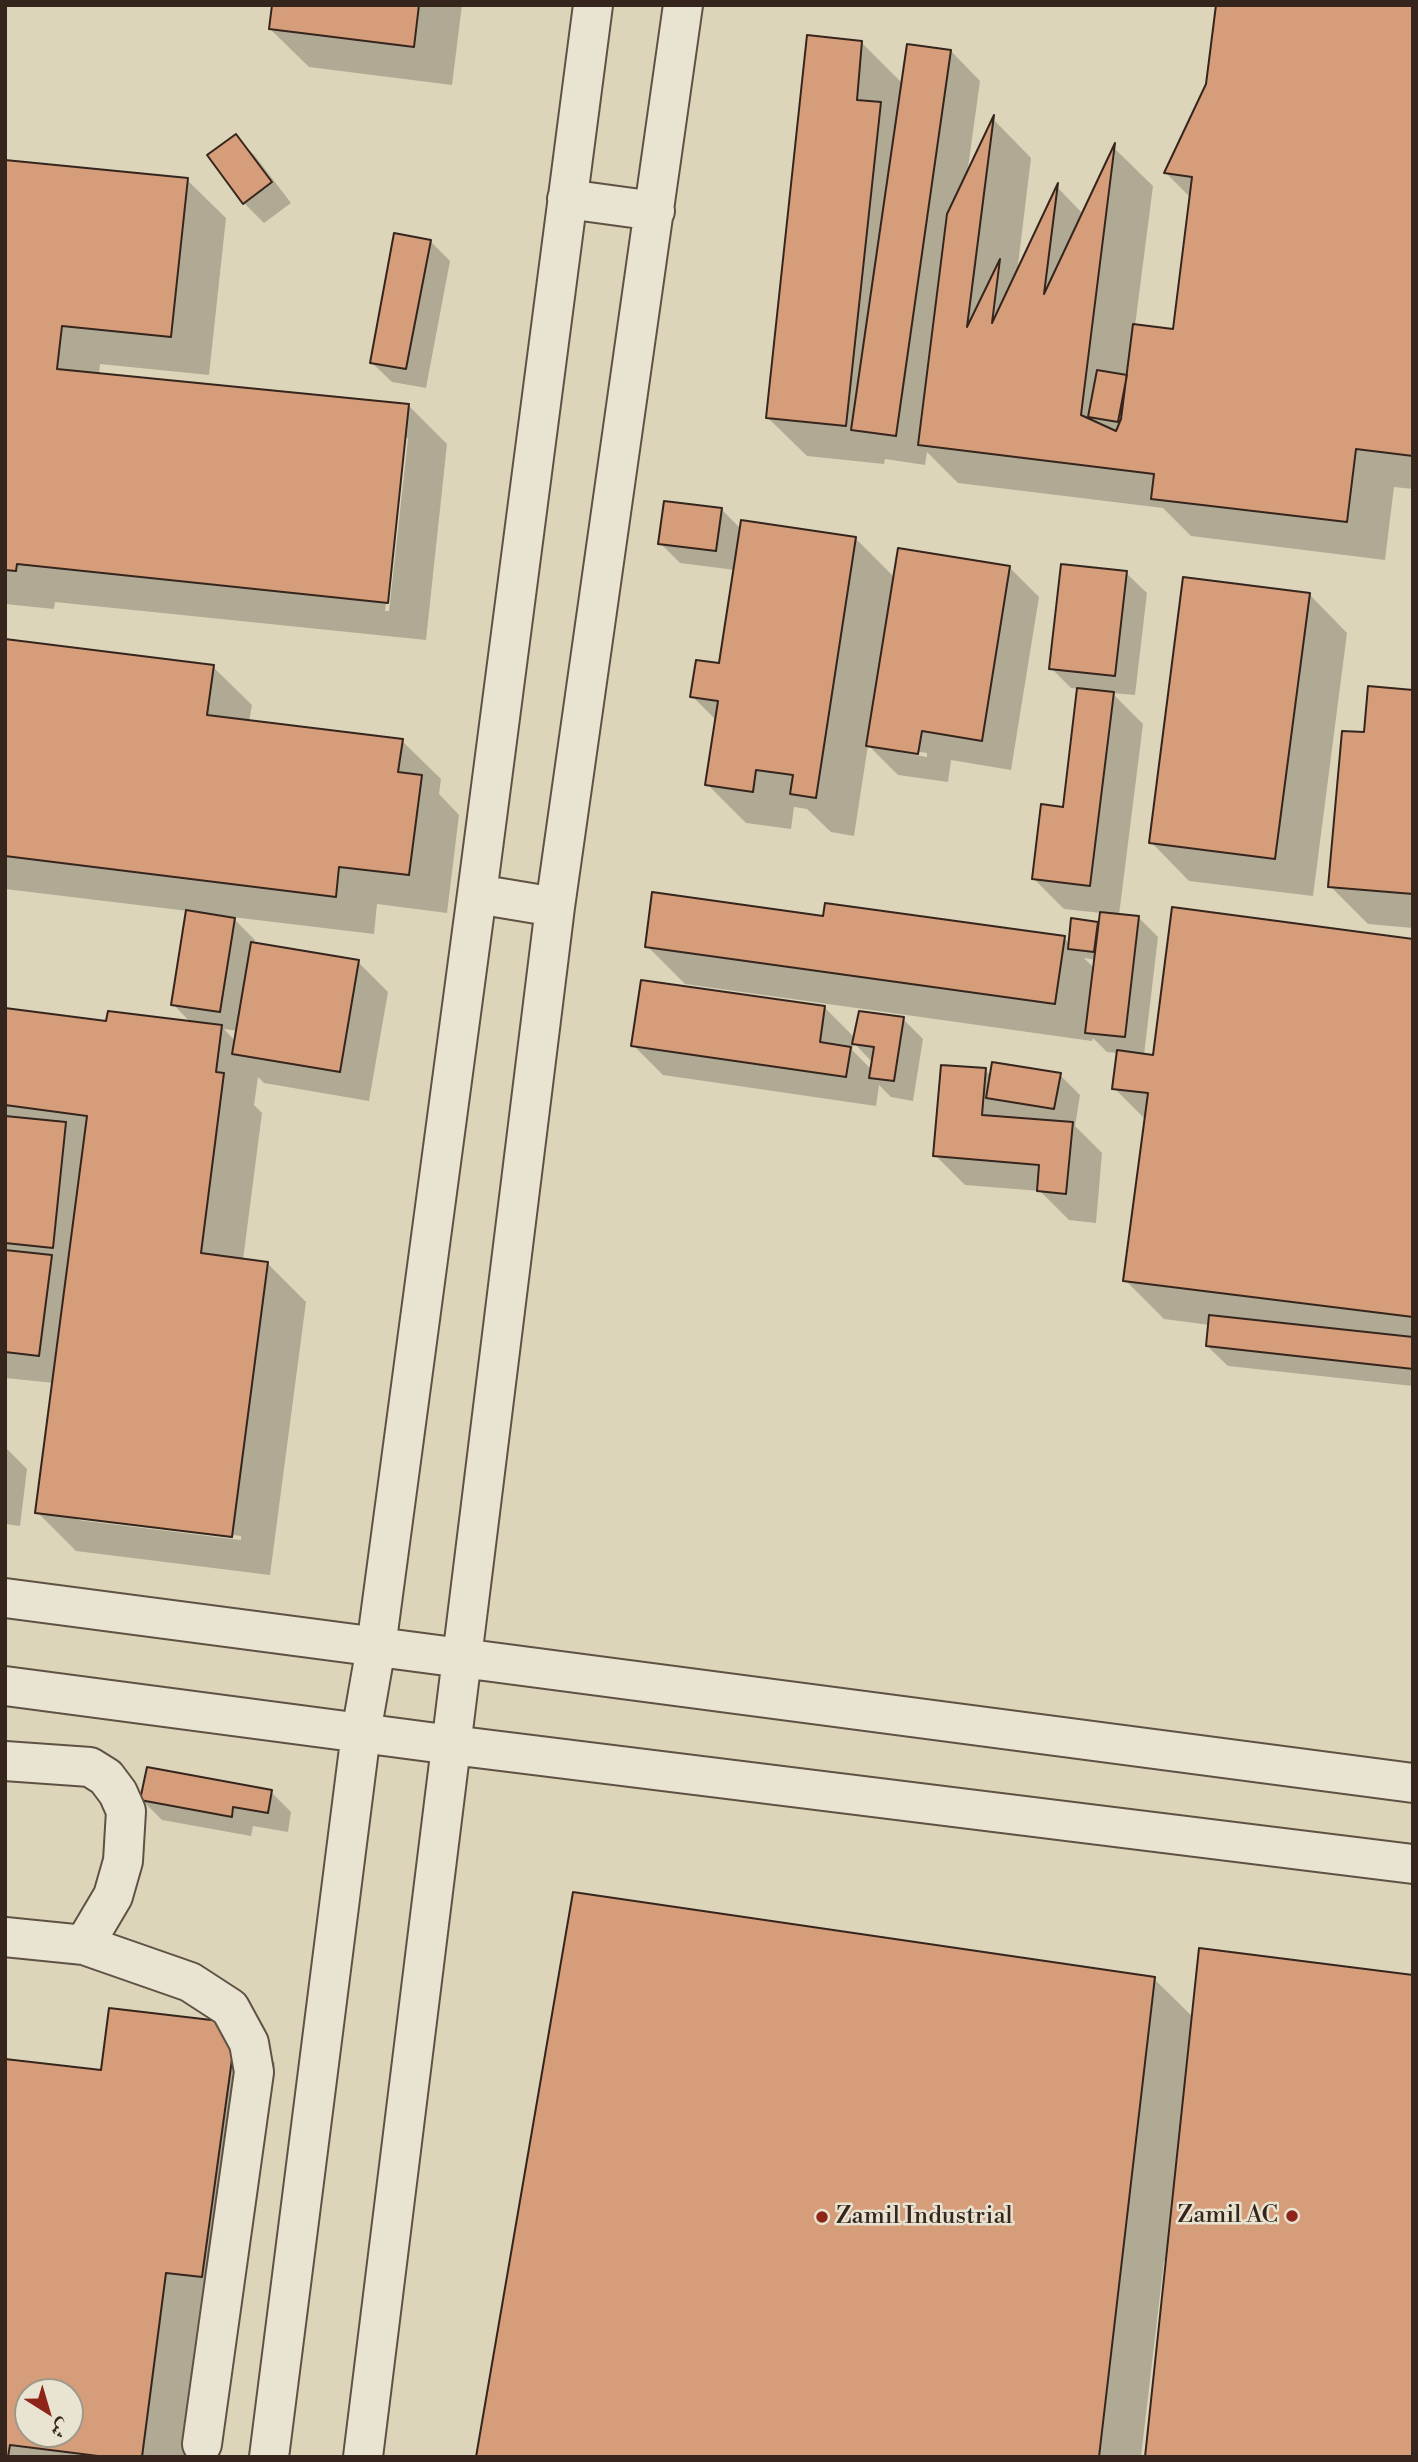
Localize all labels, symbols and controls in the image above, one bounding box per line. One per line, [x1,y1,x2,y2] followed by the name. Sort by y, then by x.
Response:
[1178,2202,1278,2230] place label: Zamil AC
[836,2203,1013,2231] place label: Zamil Industrial
[1284,2208,1300,2224] marker: Zamil AC
[814,2209,830,2225] marker: Zamil Industrial
[14,2378,84,2448] north arrow
[46,2413,75,2443] text: ش

